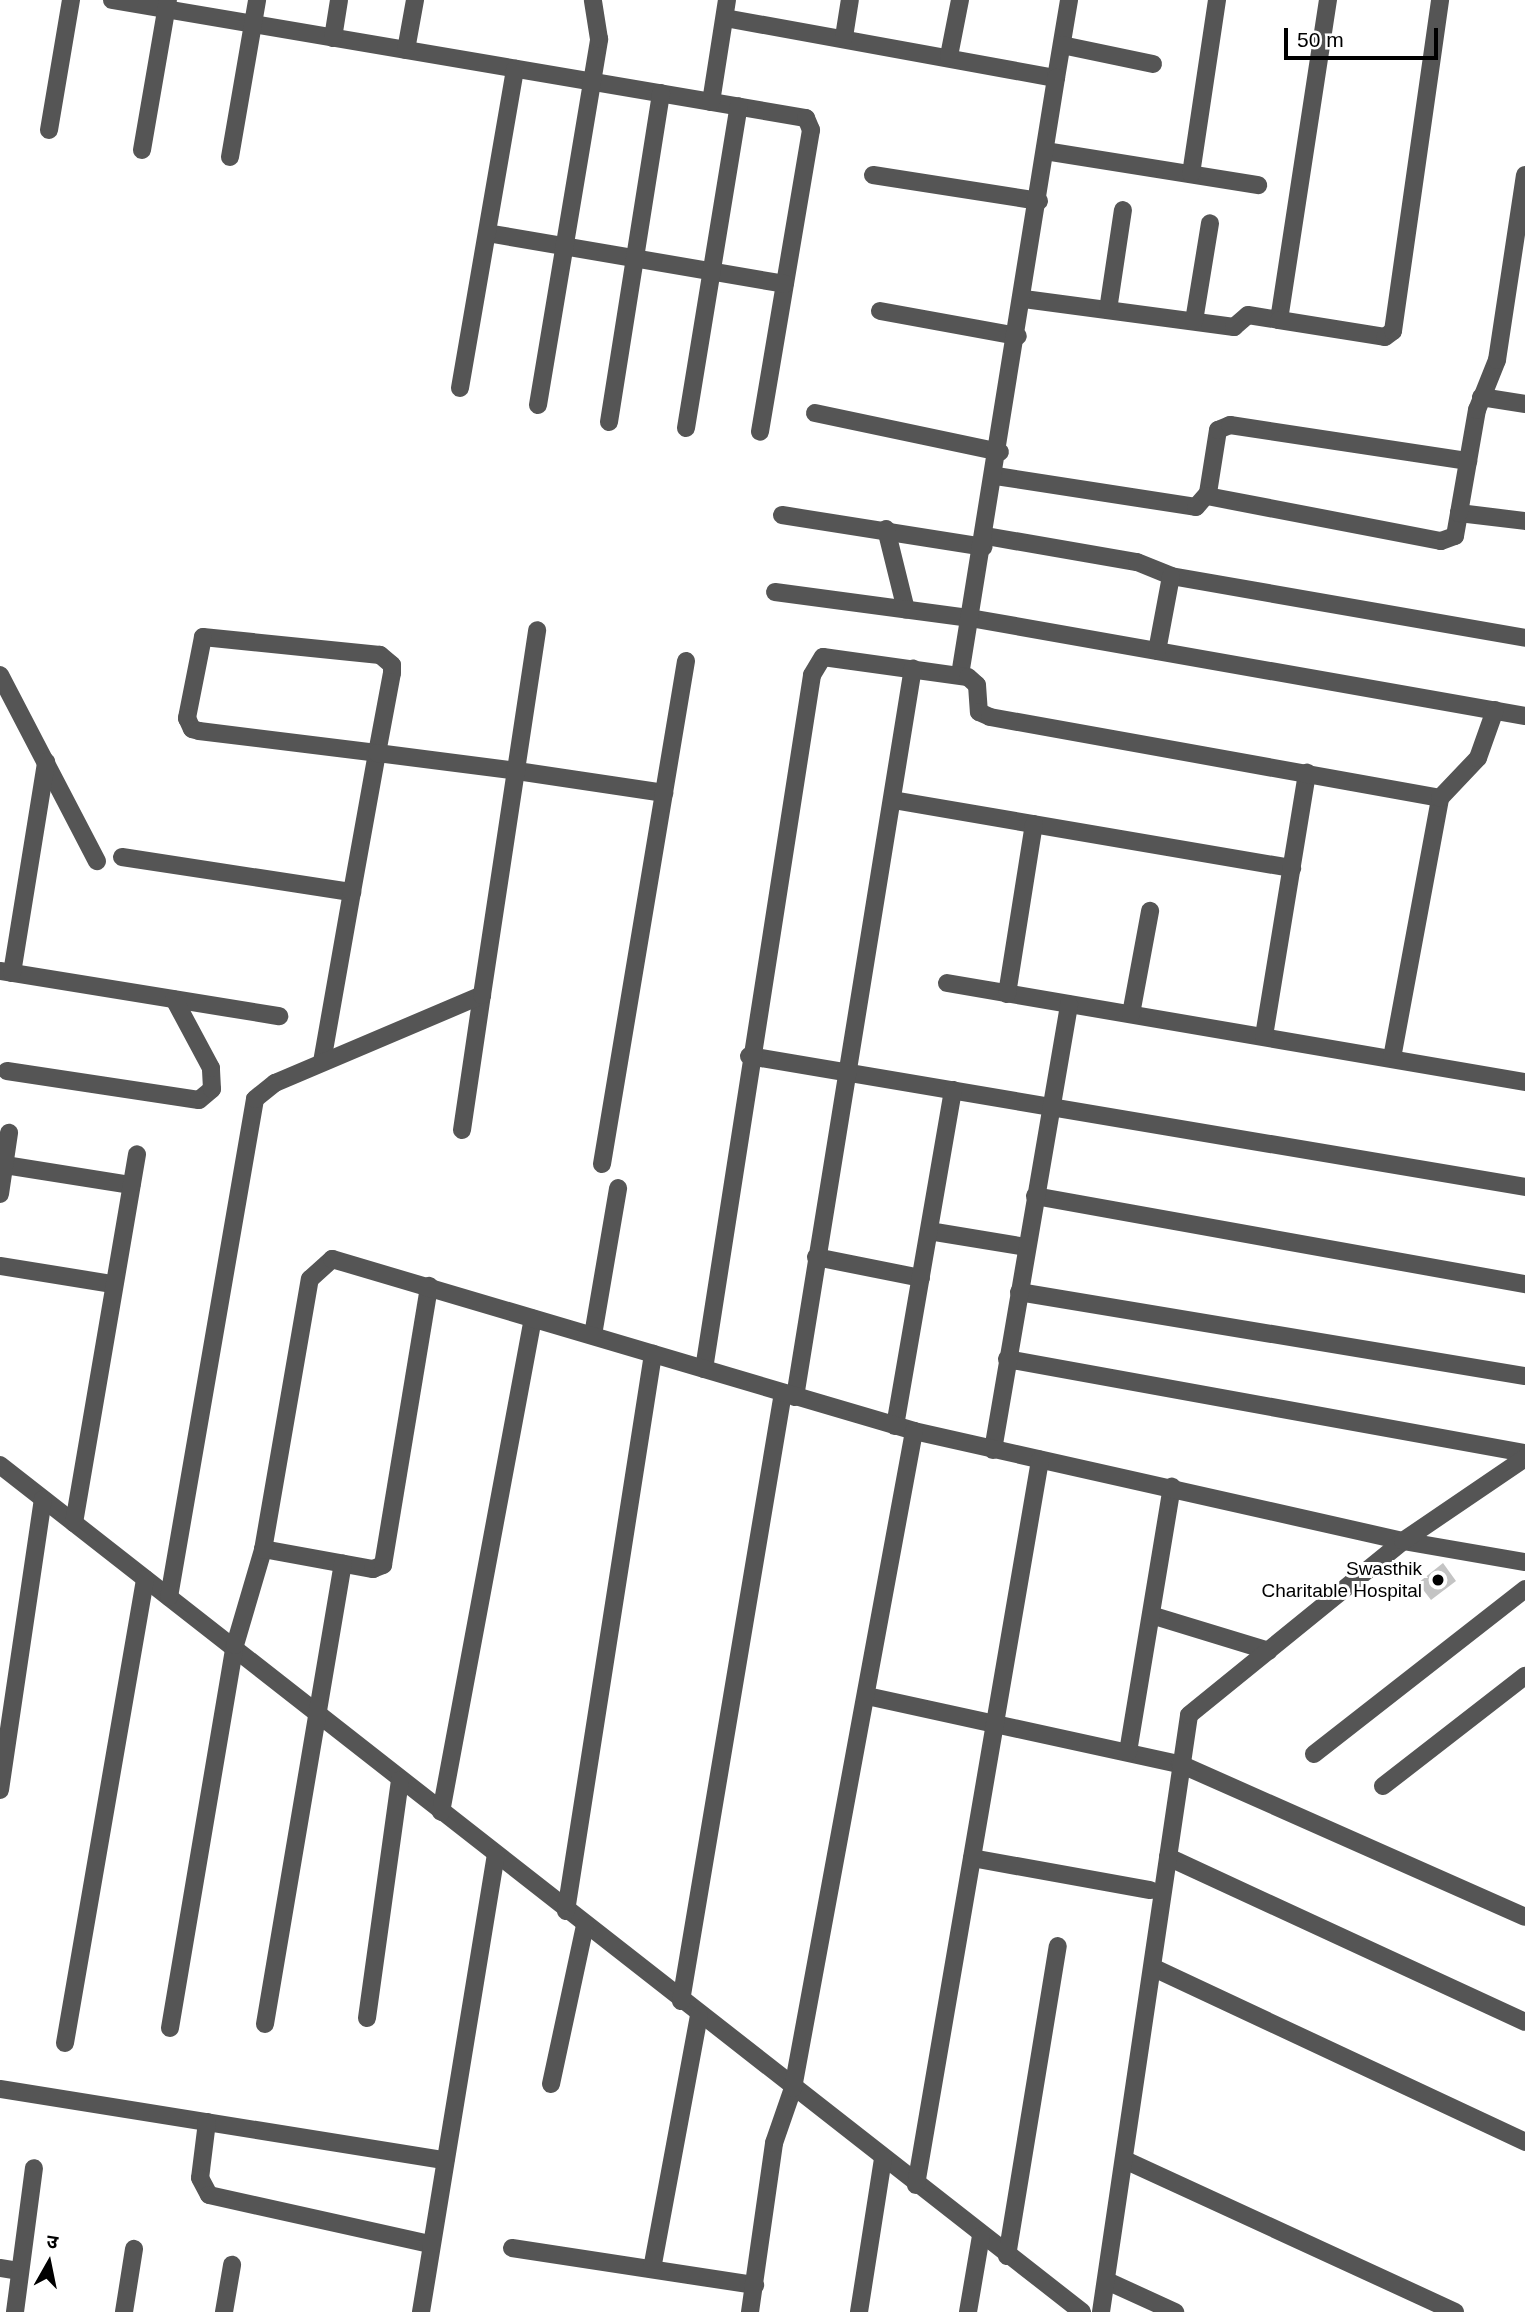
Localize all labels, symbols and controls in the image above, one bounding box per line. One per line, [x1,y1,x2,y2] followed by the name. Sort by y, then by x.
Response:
[1287,14,1441,58] scale bar
[1297,28,1344,51] text: 50 m
[1261,1558,1422,1602] place label: Swasthik Charitable Hospital
[1428,1570,1448,1590] marker: Swasthik Charitable Hospital
[14,2228,84,2298] north arrow
[45,2231,59,2253] text: उ

